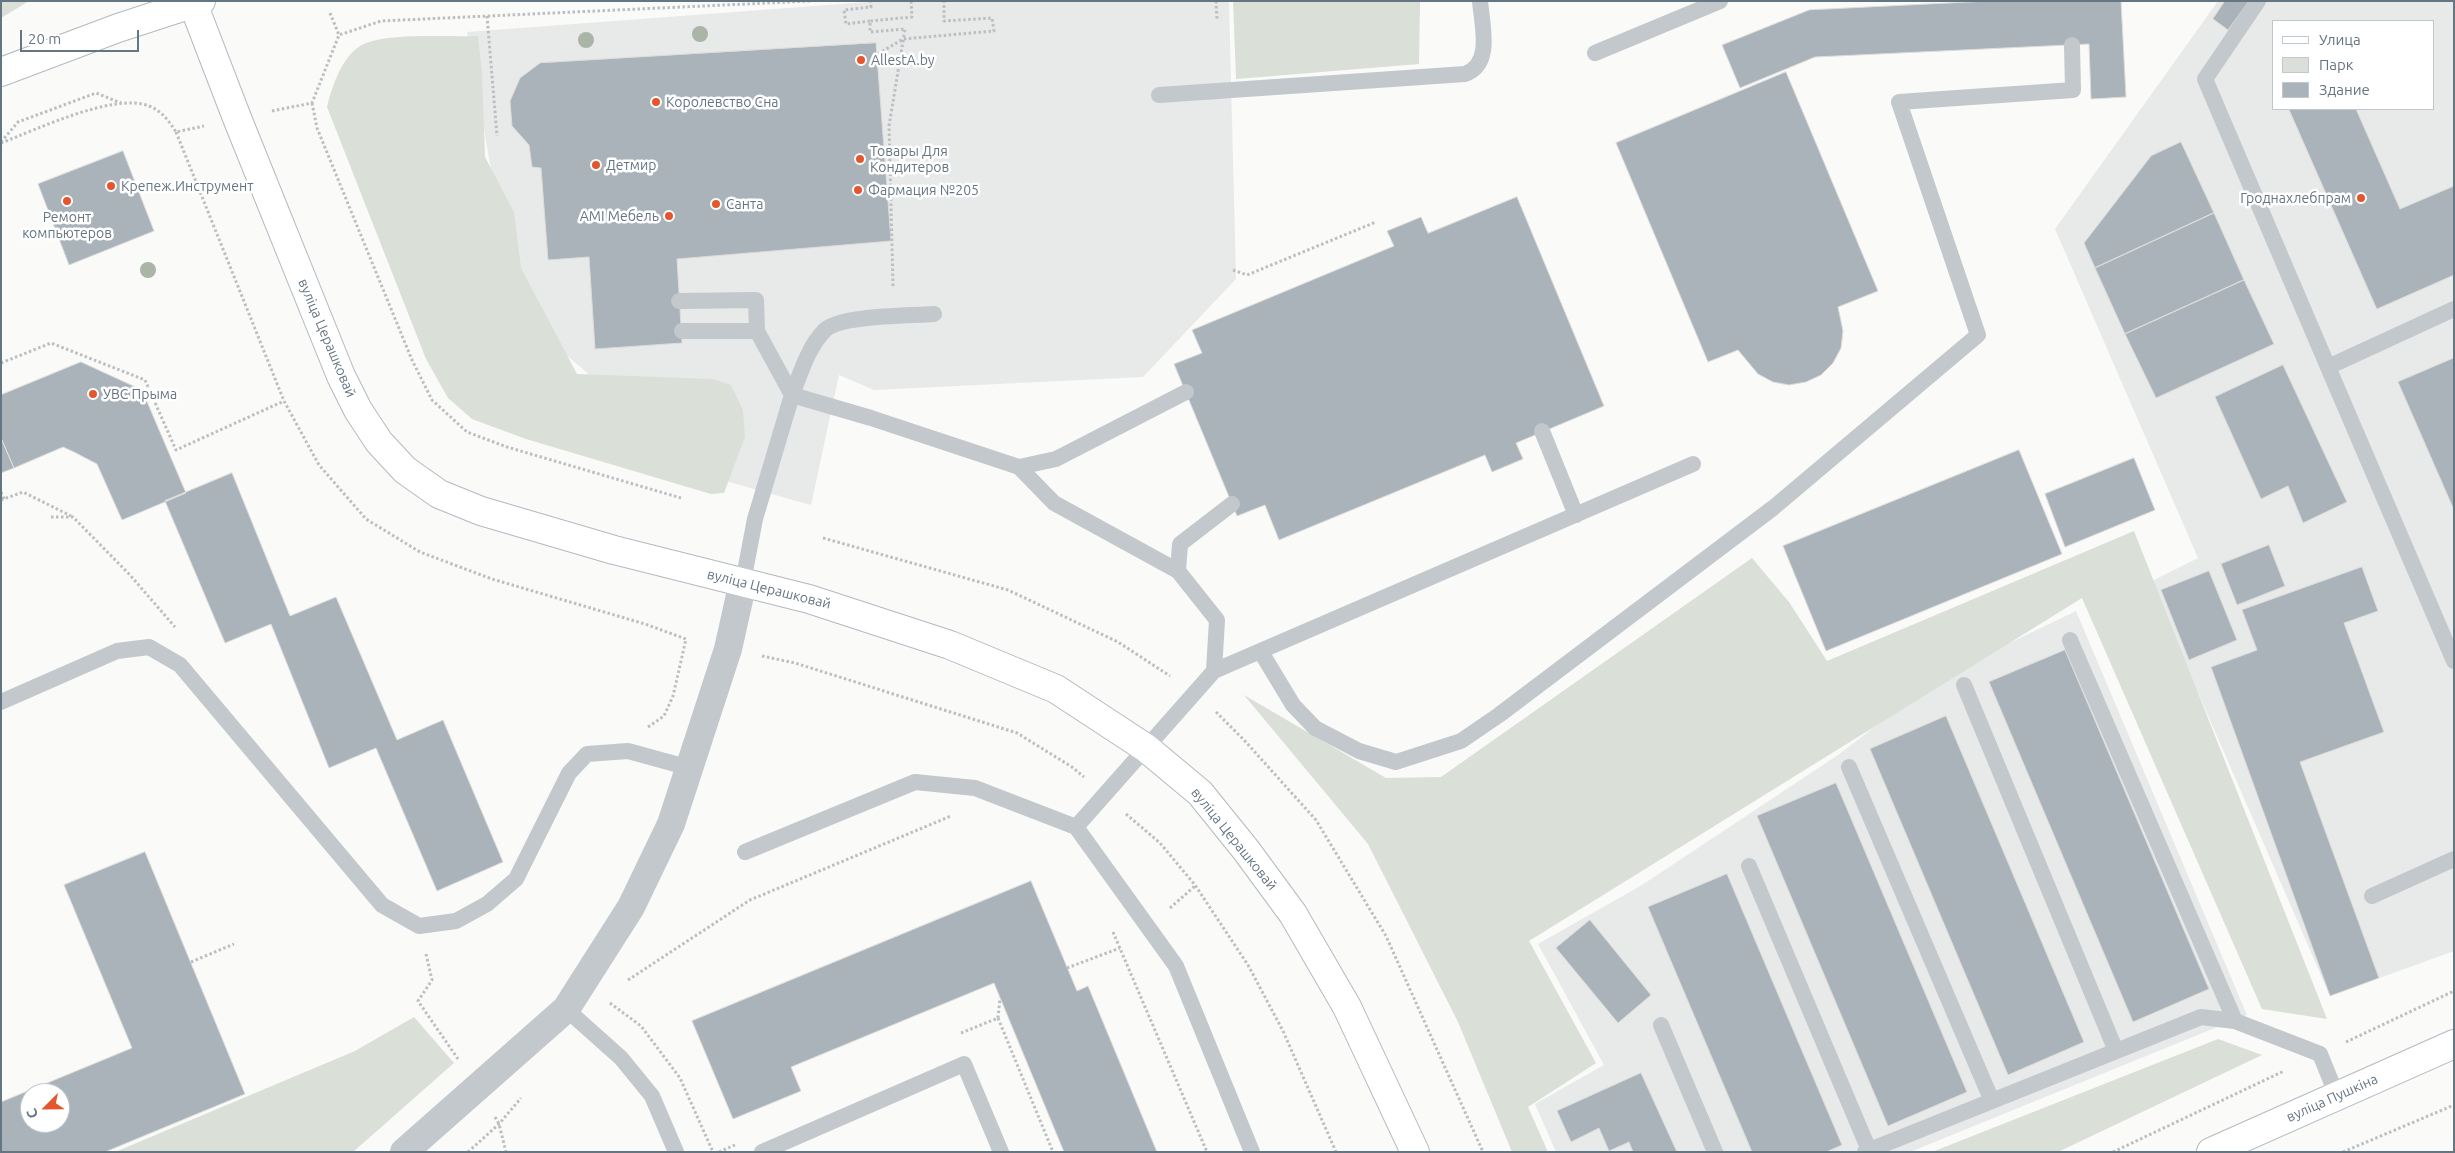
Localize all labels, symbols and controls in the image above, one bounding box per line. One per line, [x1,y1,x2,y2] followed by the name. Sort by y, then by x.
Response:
[22,20,141,52] scale bar
[2272,20,2435,110] legend
[28,30,61,47] text: 20 m
[2319,31,2361,48] text: Улица
[871,52,935,68] place label: AllestA.by
[855,54,867,66] marker: AllestA.by
[2319,56,2354,73] text: Парк
[2319,81,2370,98] text: Здание
[666,94,779,110] place label: Королевство Сна
[650,96,662,108] marker: Королевство Сна
[870,143,949,176] place label: Товары Для Кондитеров
[854,153,866,165] marker: Товары Для Кондитеров
[606,157,656,173] place label: Детмир
[590,159,602,171] marker: Детмир
[121,178,253,194] place label: Крепеж.Инструмент
[105,180,117,192] marker: Крепеж.Инструмент
[868,182,979,198] place label: Фармация №205
[852,184,864,196] marker: Фармация №205
[2240,190,2351,206] place label: Гроднахлебпрам
[2355,192,2367,204] marker: Гроднахлебпрам
[61,195,73,207] marker: Ремонт компьютеров
[726,196,763,212] place label: Санта
[710,198,722,210] marker: Санта
[580,208,659,224] place label: AMI Мебель
[22,209,112,242] place label: Ремонт компьютеров
[663,210,675,222] marker: AMI Мебель
[294,276,360,400] street label: вуліца Церашковай
[103,386,177,402] place label: УВС Прыма
[87,388,99,400] marker: УВС Прыма
[705,565,833,613] street label: вуліца Церашковай
[1188,784,1280,894] street label: вуліца Церашковай
[2284,1070,2380,1126] street label: вуліца Пушкіна
[20,1083,70,1133] north arrow
[23,1106,41,1121] text: С

